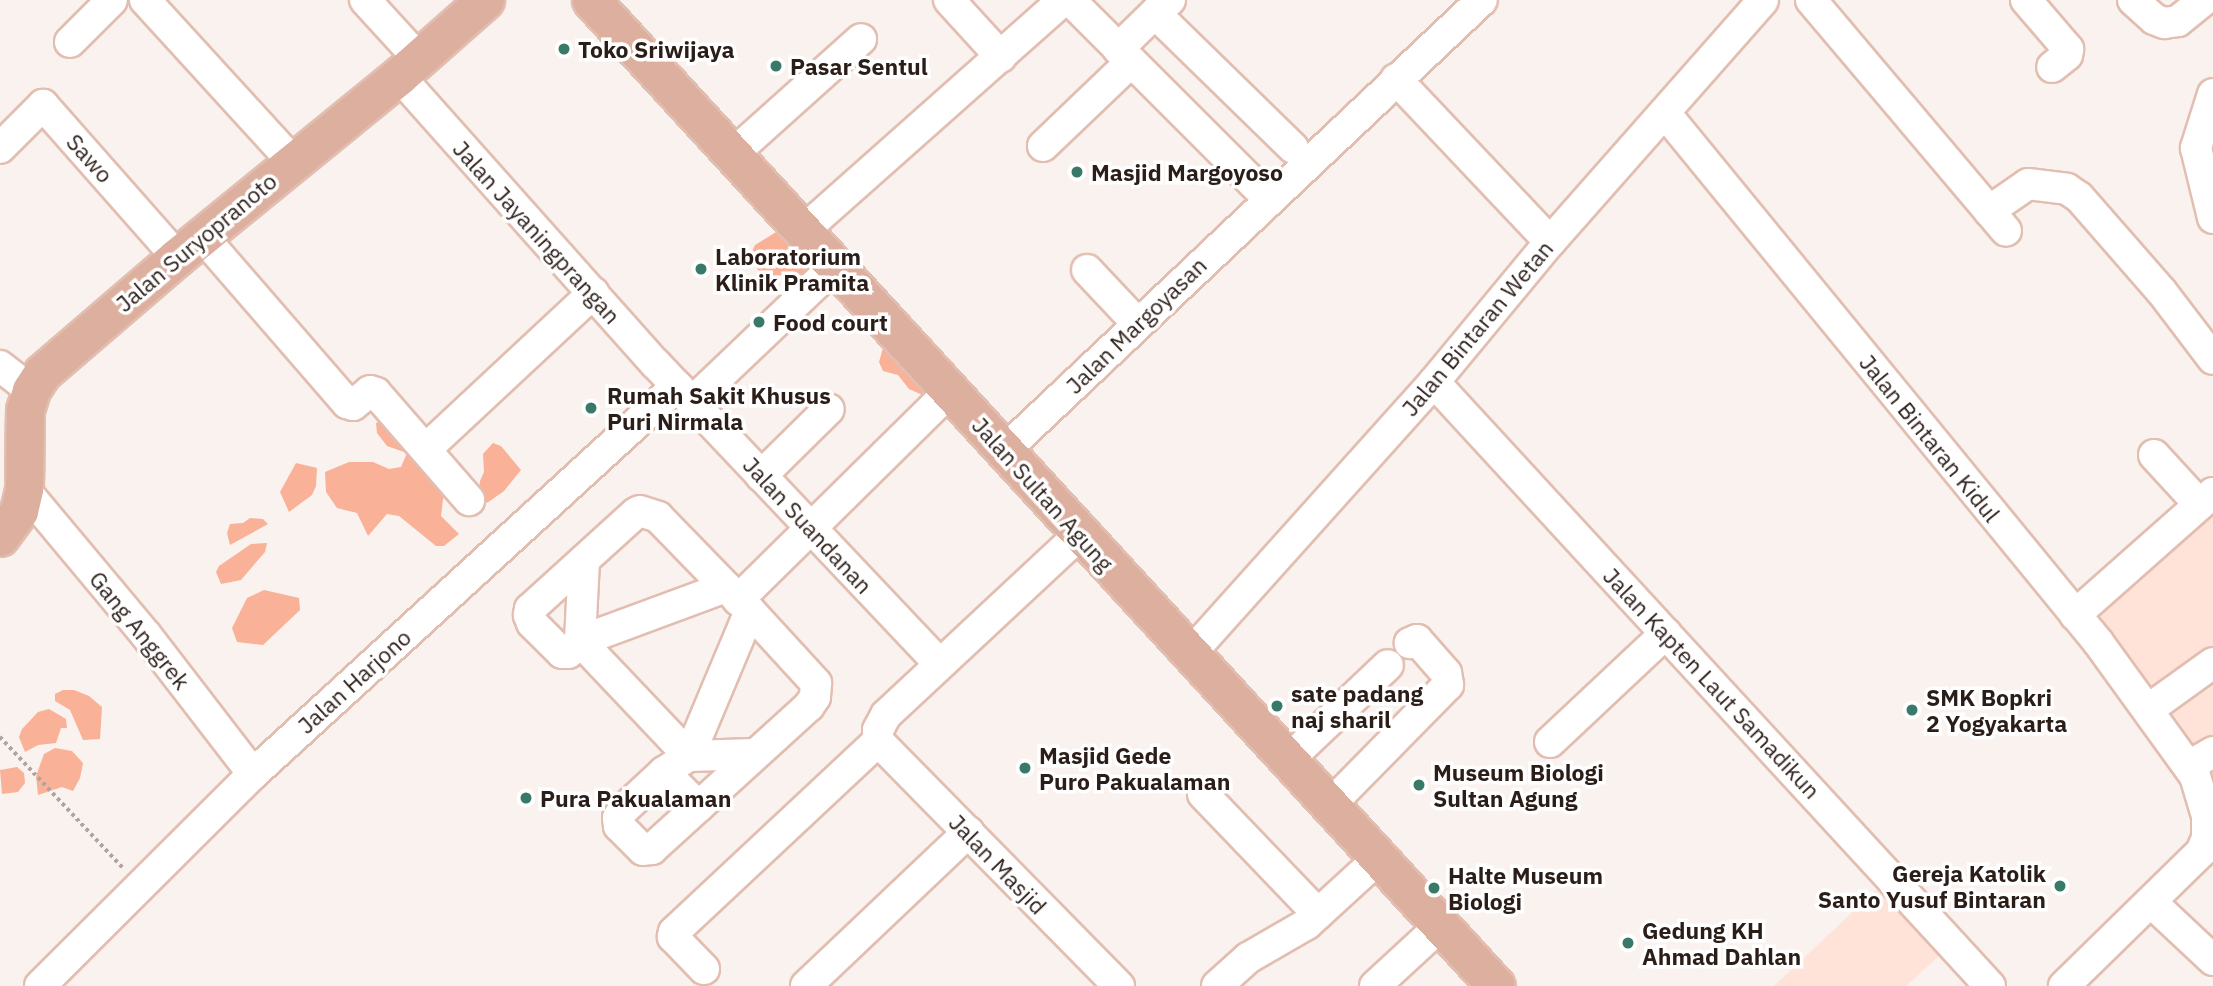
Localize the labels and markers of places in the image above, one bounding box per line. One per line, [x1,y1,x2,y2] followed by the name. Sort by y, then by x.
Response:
[578,35,735,63] place label: Toko Sriwijaya
[556,41,572,57] marker: Toko Sriwijaya
[790,52,928,80] place label: Pasar Sentul
[768,58,784,74] marker: Pasar Sentul
[1091,158,1283,186] place label: Masjid Margoyoso
[1069,164,1085,180] marker: Masjid Margoyoso
[715,242,869,296] place label: Laboratorium Klinik Pramita
[693,261,709,277] marker: Laboratorium Klinik Pramita
[773,308,888,336] place label: Food court
[751,314,767,330] marker: Food court
[607,381,831,435] place label: Rumah Sakit Khusus Puri Nirmala
[581,398,601,418] marker: Rumah Sakit Khusus Puri Nirmala
[1291,679,1423,733] place label: sate padang naj sharil
[1926,683,2067,737] place label: SMK Bopkri 2 Yogyakarta
[1269,698,1285,714] marker: sate padang naj sharil
[1904,702,1920,718] marker: SMK Bopkri 2 Yogyakarta
[1039,741,1230,795] place label: Masjid Gede Puro Pakualaman
[1433,758,1604,812] place label: Museum Biologi Sultan Agung
[1017,760,1033,776] marker: Masjid Gede Puro Pakualaman
[1411,777,1427,793] marker: Museum Biologi Sultan Agung
[540,784,731,812] place label: Pura Pakualaman
[518,790,534,806] marker: Pura Pakualaman
[1818,859,2046,913] place label: Gereja Katolik Santo Yusuf Bintaran
[1448,861,1603,915] place label: Halte Museum Biologi
[2052,878,2068,894] marker: Gereja Katolik Santo Yusuf Bintaran
[1426,880,1442,896] marker: Halte Museum Biologi
[1642,916,1801,970] place label: Gedung KH Ahmad Dahlan
[1620,935,1636,951] marker: Gedung KH Ahmad Dahlan

